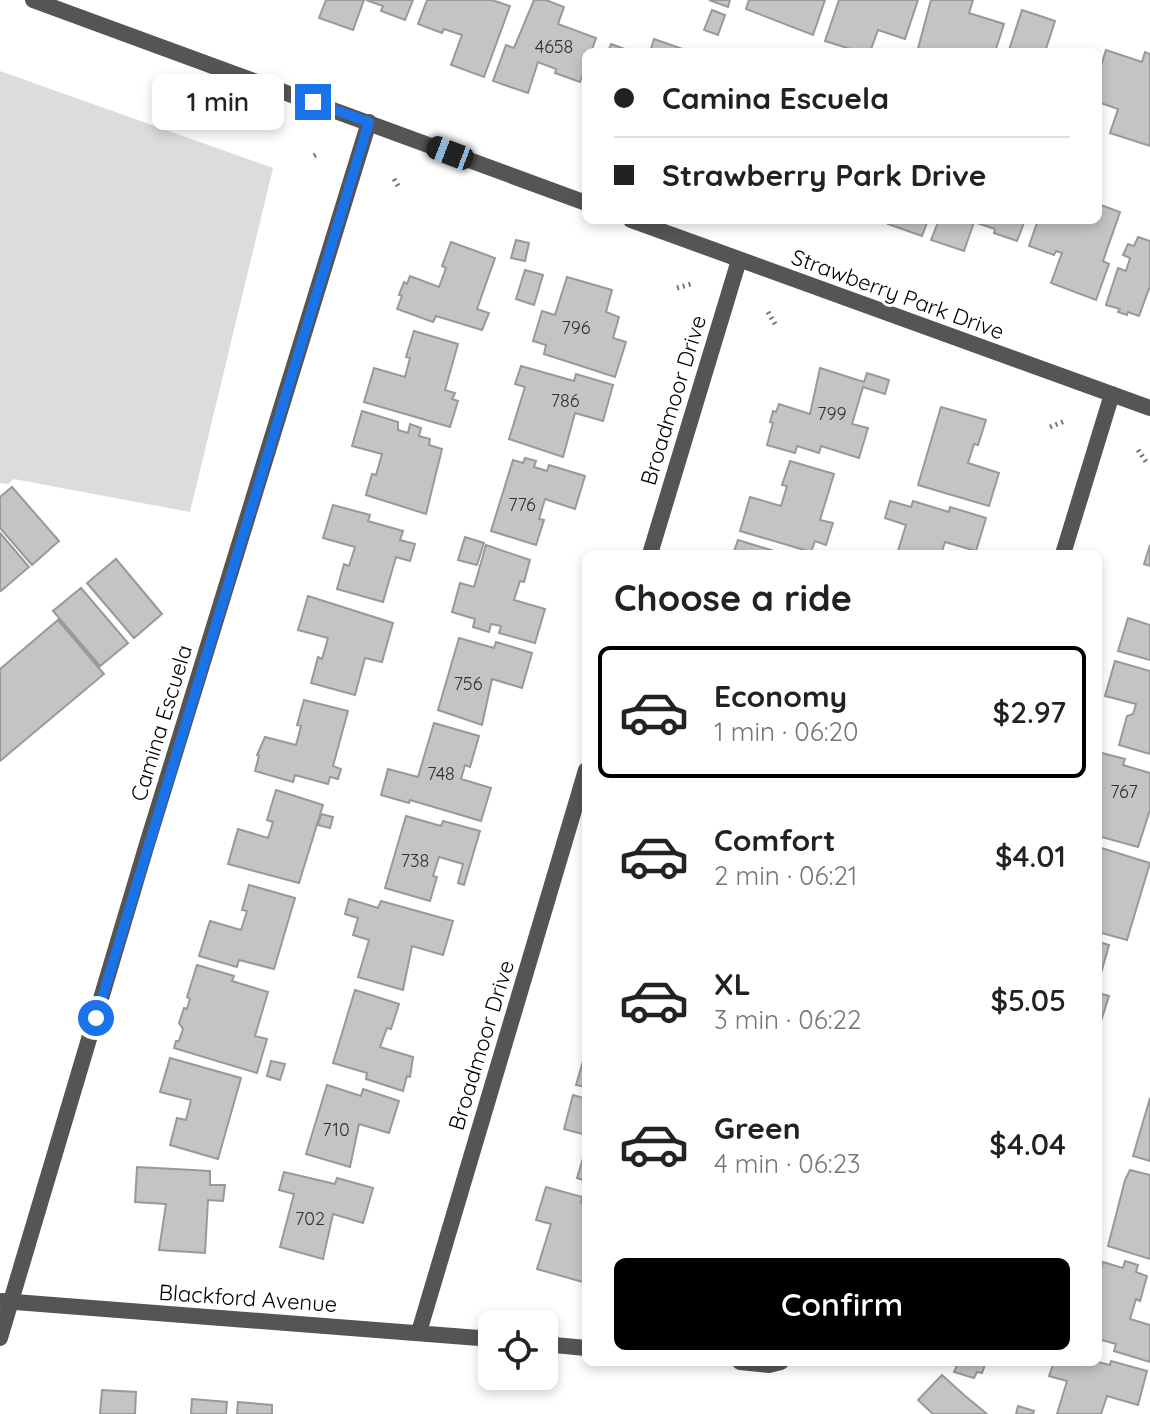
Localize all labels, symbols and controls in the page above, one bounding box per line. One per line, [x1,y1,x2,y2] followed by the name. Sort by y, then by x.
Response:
[535,35,573,58] house number: 4658
[153,74,285,130] callout: 1 min
[662,79,889,117] text: Camina Escuela
[295,84,331,120] route end
[187,85,249,118] text: 1 min
[423,133,477,173] car
[662,156,986,194] text: Strawberry Park Drive
[788,242,1008,346] street label: Strawberry Park Drive
[634,312,712,488] street label: Broadmoor Drive
[562,316,591,339] house number: 796
[551,389,580,412] house number: 786
[817,402,847,425] house number: 799
[508,493,536,516] house number: 776
[614,575,852,620] text: Choose a ride
[124,641,198,805] street label: Camina Escuela
[454,672,483,695] house number: 756
[618,676,690,748] icon: car
[714,677,847,715] text: Economy
[993,693,1066,731] text: $2.97
[714,715,858,748] text: 1 min · 06:20
[427,762,455,785] house number: 748
[1110,780,1138,803] house number: 767
[618,820,690,892] icon: car
[714,821,835,859] text: Comfort
[995,837,1066,875] text: $4.01
[401,849,429,872] house number: 738
[714,859,857,892] text: 2 min · 06:21
[442,957,520,1133] street label: Broadmoor Drive
[618,964,690,1036] icon: car
[714,965,751,1003] text: XL
[991,981,1066,1019] text: $5.05
[78,1000,114,1036] route start
[714,1003,861,1036] text: 3 min · 06:22
[618,1108,690,1180] icon: car
[714,1109,801,1147] text: Green
[322,1118,350,1141] house number: 710
[989,1125,1066,1163] text: $4.04
[714,1147,861,1180] text: 4 min · 06:23
[295,1207,325,1230] house number: 702
[614,1258,1070,1350] button: Confirm
[158,1278,338,1318] street label: Blackford Avenue
[478,1310,558,1390] map controls
[478,1310,558,1390] button: locate

